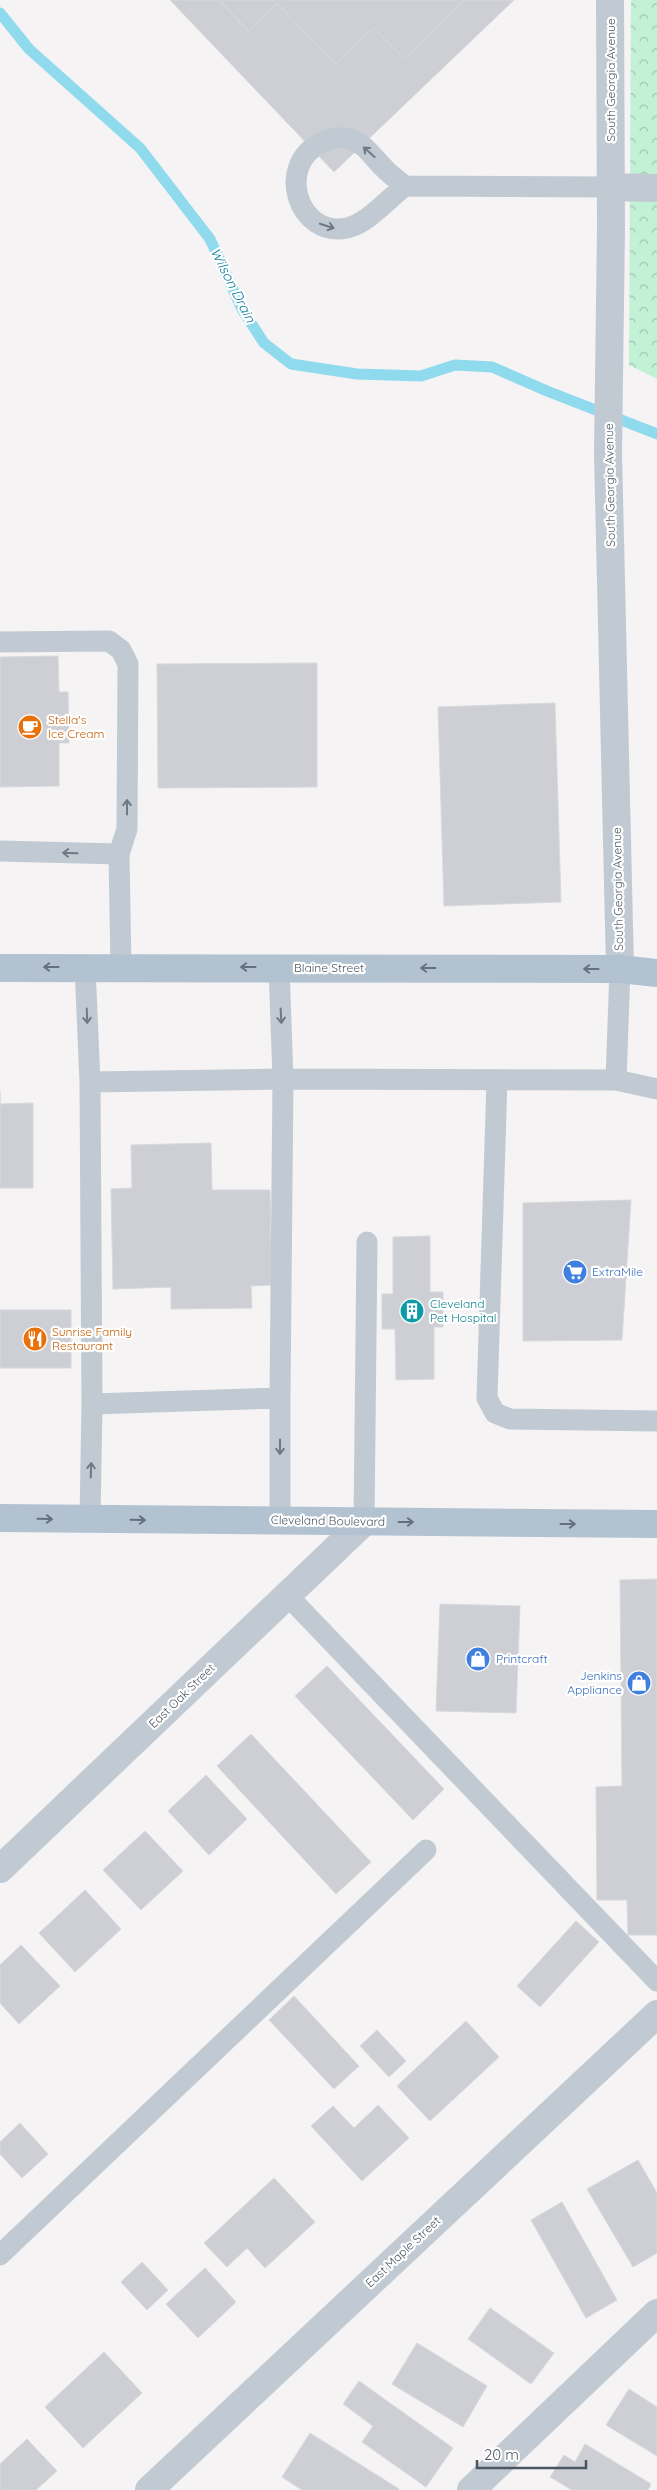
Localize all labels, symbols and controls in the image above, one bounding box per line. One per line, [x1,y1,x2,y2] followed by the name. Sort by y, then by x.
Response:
[603,18,618,142] street label: South Georgia Avenue
[363,147,376,158] one-way arrow
[319,221,335,231] one-way arrow
[206,245,260,326] water label: Wilson Drain
[601,423,618,547] street label: South Georgia Avenue
[48,712,105,741] place label: Stella's Ice Cream
[17,714,43,740] cafe icon: Stella's Ice Cream
[122,799,132,815] one-way arrow
[609,827,626,951] street label: South Georgia Avenue
[63,848,79,858] one-way arrow
[294,960,364,975] street label: Blaine Street
[43,962,60,972] one-way arrow
[241,962,257,972] one-way arrow
[421,963,437,973] one-way arrow
[583,964,600,974] one-way arrow
[83,1008,92,1024] one-way arrow
[276,1008,286,1024] one-way arrow
[562,1259,588,1285] supermarket icon: ExtraMile
[592,1264,643,1279] place label: ExtraMile
[430,1296,497,1325] place label: Cleveland Pet Hospital
[399,1298,425,1324] building icon: Cleveland Pet Hospital
[52,1324,132,1353] place label: Sunrise Family Restaurant
[22,1326,48,1352] restaurant icon: Sunrise Family Restaurant
[275,1438,285,1454] one-way arrow
[87,1463,96,1479] one-way arrow
[271,1512,385,1529] street label: Cleveland Boulevard
[36,1514,53,1524] one-way arrow
[130,1515,146,1524] one-way arrow
[398,1517,414,1527] one-way arrow
[560,1519,576,1528] one-way arrow
[465,1646,491,1672] shop icon: Printcraft
[496,1651,548,1666] place label: Printcraft
[145,1660,218,1731] street label: East Oak Street
[567,1668,622,1697] place label: Jenkins Appliance
[626,1670,652,1696] shop icon: Jenkins Appliance
[362,2213,443,2290] street label: East Maple Street
[477,2438,586,2470] scale bar
[484,2445,519,2464] text: 20 m

